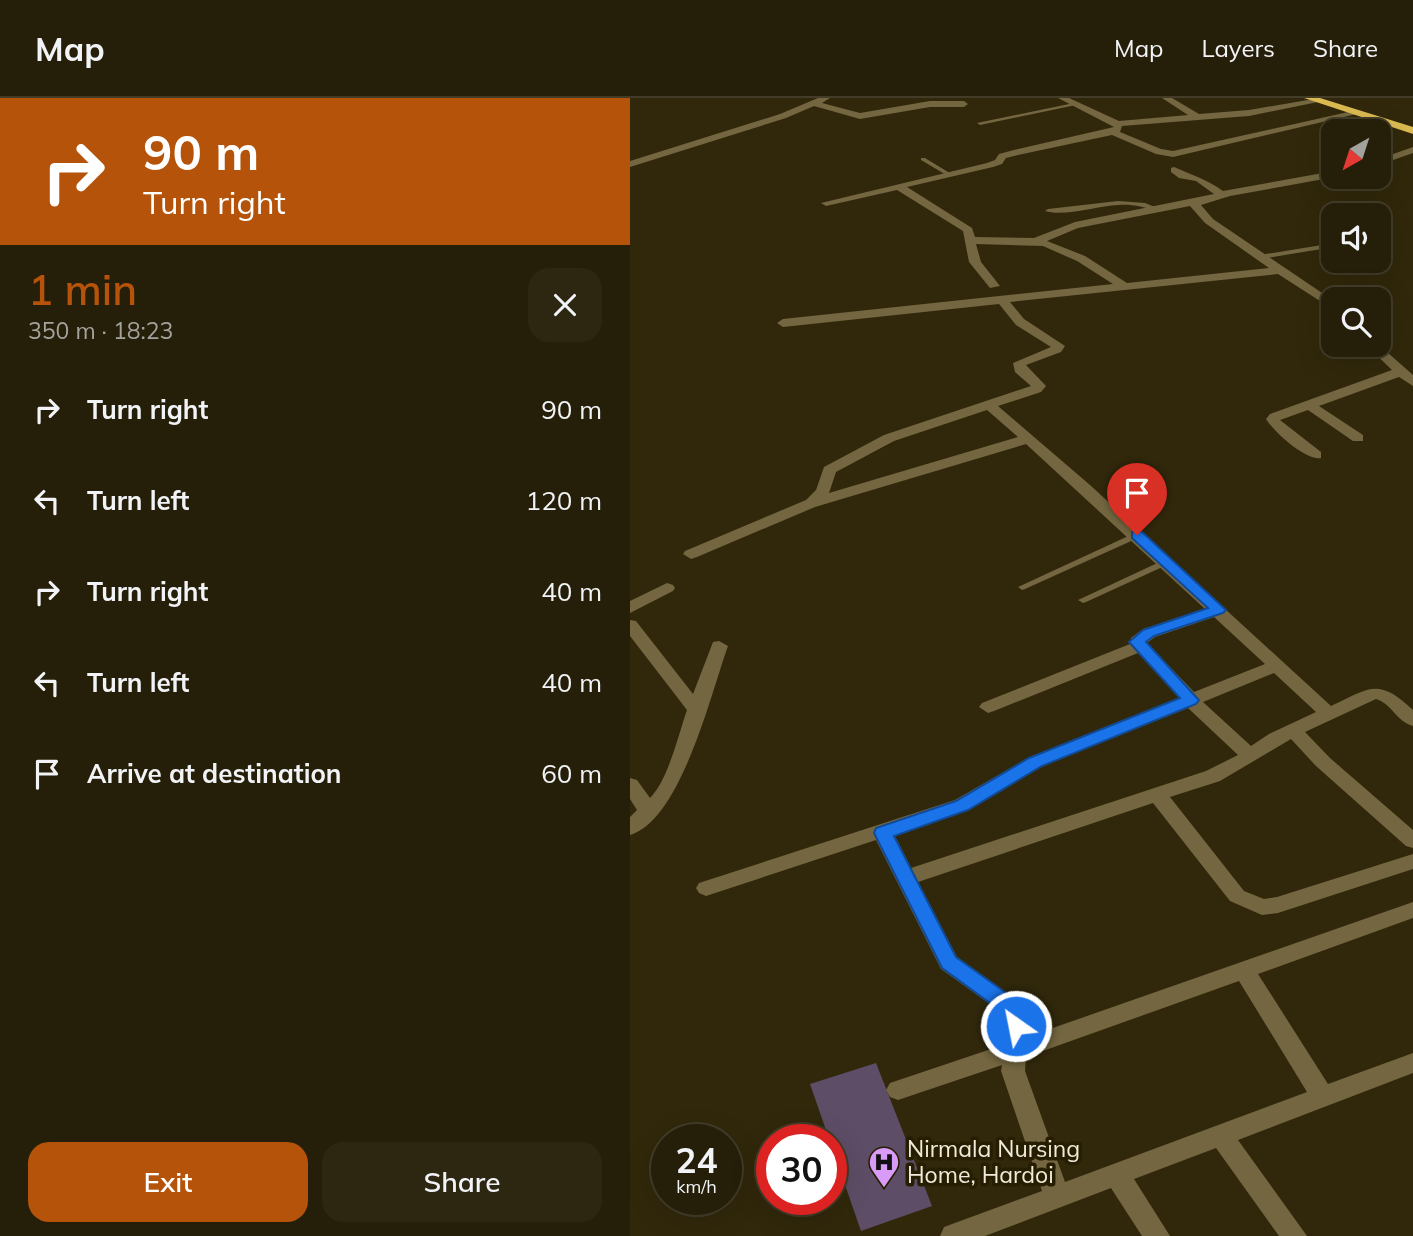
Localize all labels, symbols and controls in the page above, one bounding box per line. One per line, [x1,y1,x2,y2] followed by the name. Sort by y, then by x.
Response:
[35,28,105,69] text: Map
[1114,33,1163,63] text: Map
[1201,33,1275,63] text: Layers
[1313,33,1378,63] text: Share
[1321,119,1391,189] north arrow
[1321,119,1391,357] map controls
[143,121,259,182] text: 90 m
[28,126,119,217] icon: right
[143,182,286,222] text: Turn right
[1321,203,1391,273] button: sound
[28,263,137,316] text: 1 min
[528,268,602,342] button: close
[1321,287,1391,357] button: search
[28,316,173,345] text: 350 m · 18:23
[28,391,66,429] icon: right
[87,393,208,426] text: Turn right
[541,393,602,426] text: 90 m
[1107,463,1167,535] pin
[1118,474,1156,512] icon: arrive
[28,482,66,520] icon: left
[87,484,189,517] text: Turn left
[526,484,602,517] text: 120 m
[28,573,66,611] icon: right
[87,575,208,608] text: Turn right
[541,575,602,608] text: 40 m
[28,664,66,702] icon: left
[87,666,189,699] text: Turn left
[541,666,602,699] text: 40 m
[28,755,66,793] icon: arrive
[87,757,342,790] text: Arrive at destination
[541,757,602,790] text: 60 m
[979,989,1053,1063] position arrow
[756,1124,847,1215] speed limit sign: 30
[907,1134,1080,1189] place label: Nirmala Nursing Home, Hardoi
[675,1138,718,1182] text: 24
[28,1142,308,1222] button: Exit
[322,1142,602,1222] button: Share
[867,1145,901,1189] hospital icon: Nirmala Nursing Home, Hardoi
[676,1175,717,1198] text: km/h

